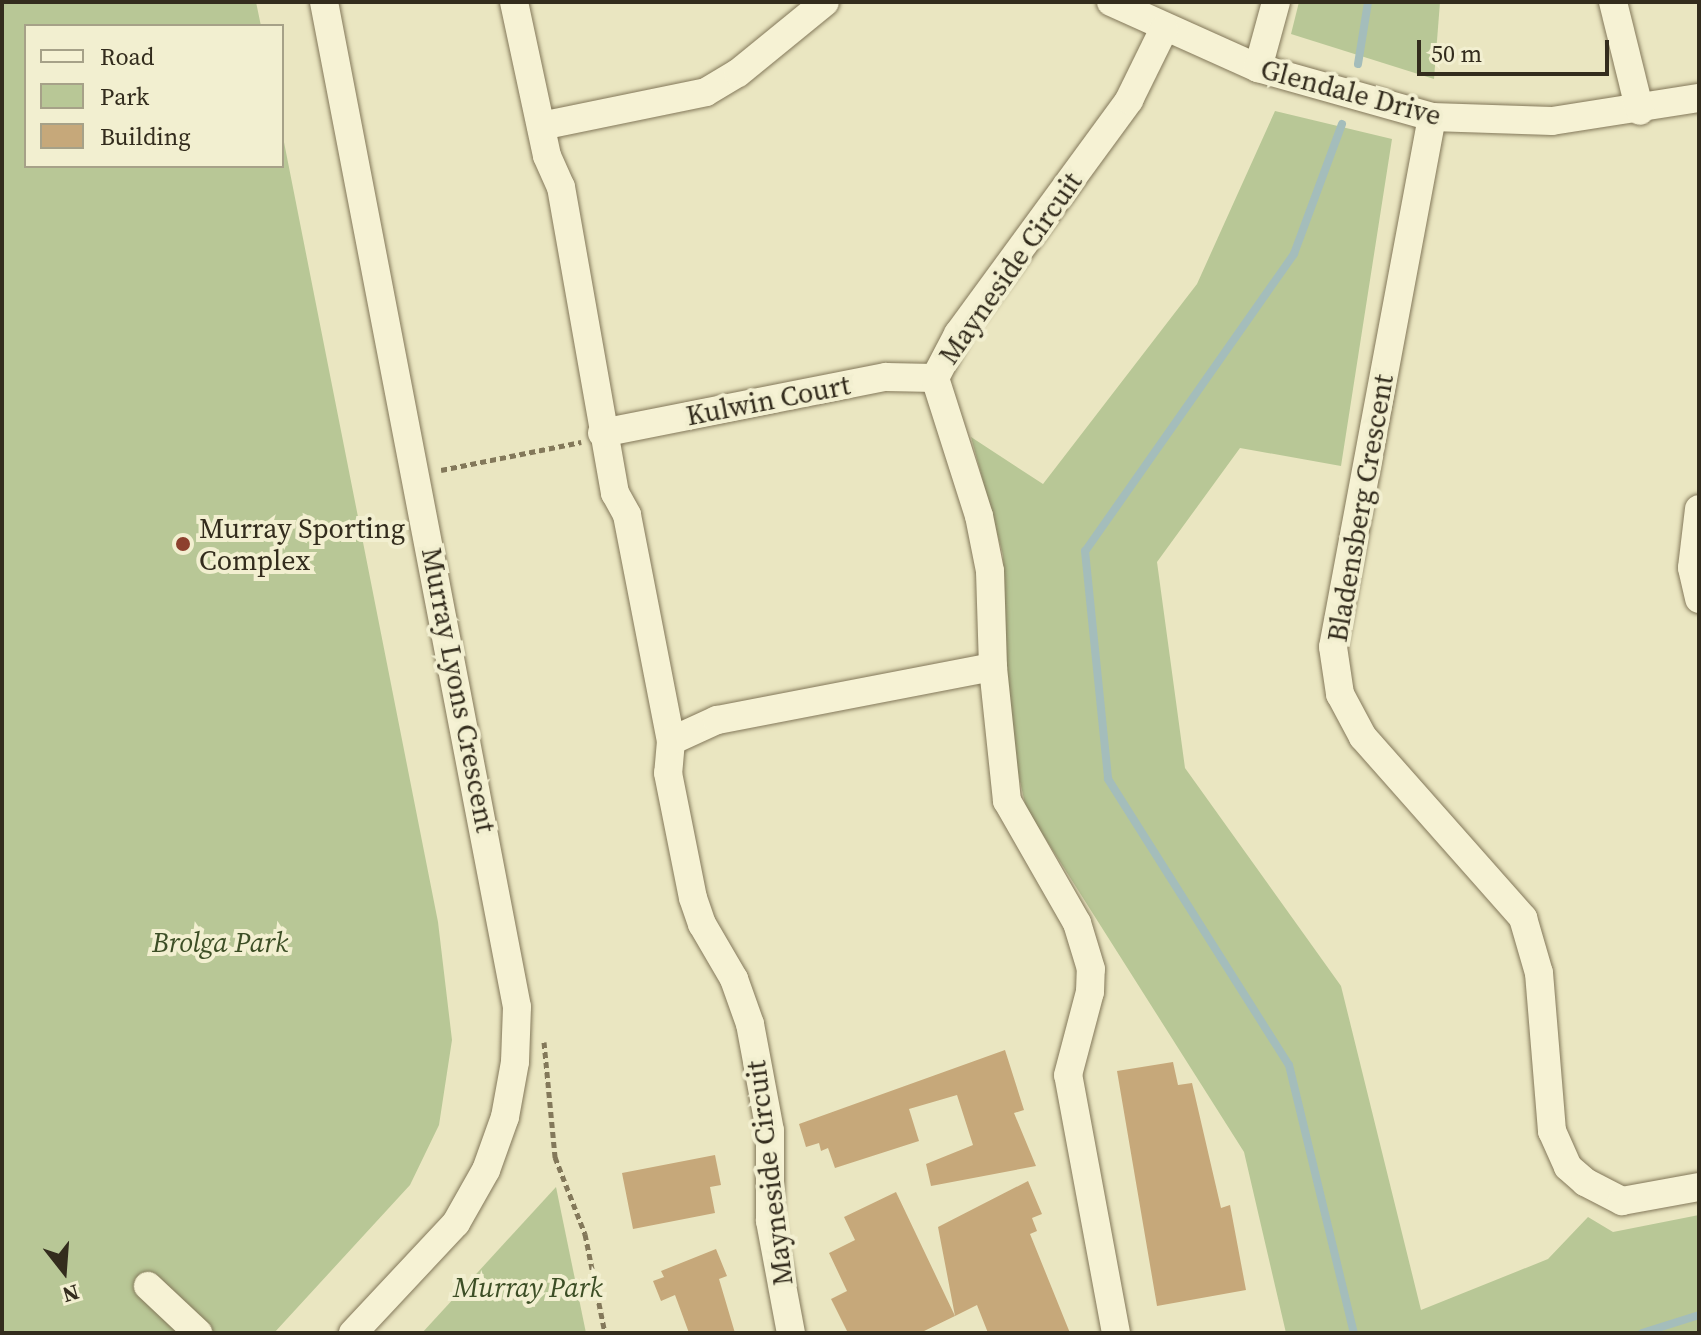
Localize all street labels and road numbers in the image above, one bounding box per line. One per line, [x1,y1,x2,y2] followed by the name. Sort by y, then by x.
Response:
[1257,52,1445,132] street label: Glendale Drive
[931,166,1089,370] street label: Mayneside Circuit
[683,368,853,432] street label: Kulwin Court
[1320,372,1400,644] street label: Bladensberg Crescent
[415,545,503,835] street label: Murray Lyons Crescent
[739,1059,799,1287] street label: Mayneside Circuit

